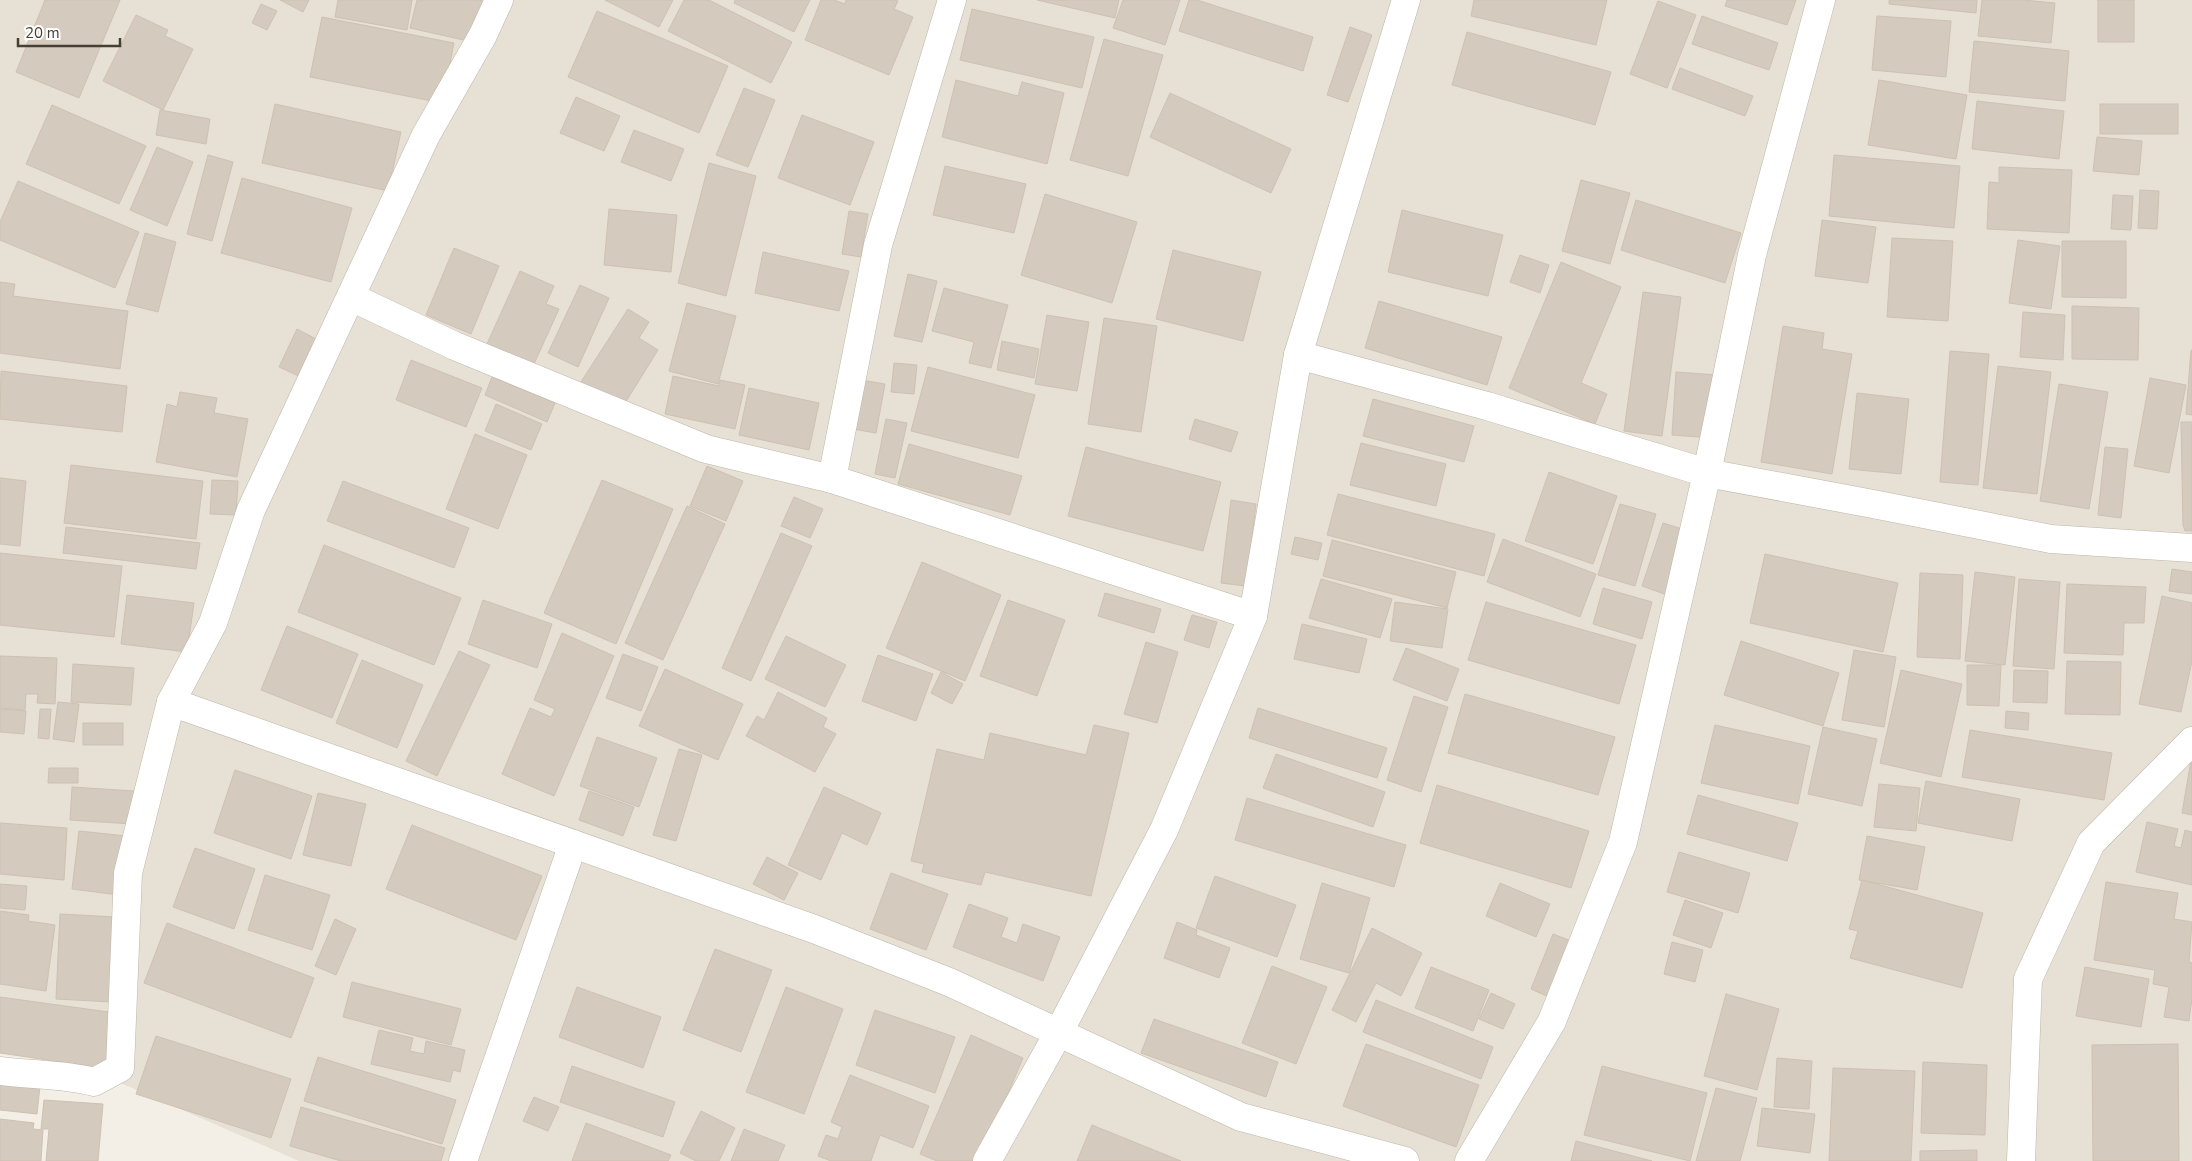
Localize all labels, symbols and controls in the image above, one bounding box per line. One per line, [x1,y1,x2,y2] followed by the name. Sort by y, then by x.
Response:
[18,15,120,47] scale bar
[25,23,60,43] text: 20 m

